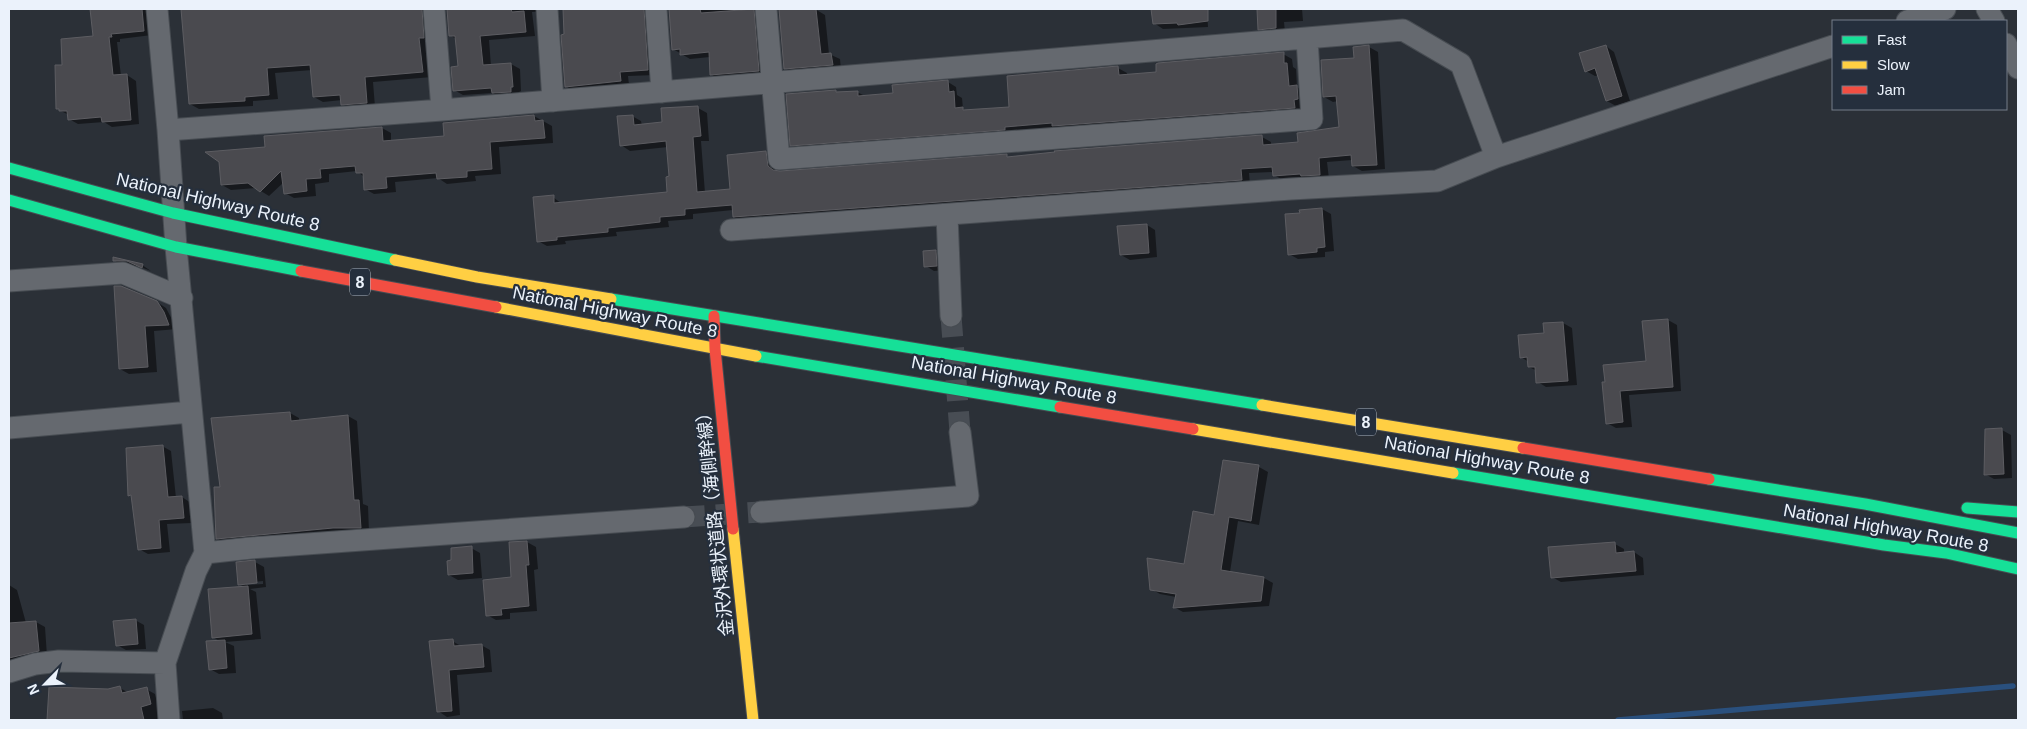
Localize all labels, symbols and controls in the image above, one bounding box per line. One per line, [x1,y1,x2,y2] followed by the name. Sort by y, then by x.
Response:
[1832,20,2007,110] legend
[1877,31,1907,48] text: Fast
[1877,56,1910,73] text: Slow
[1877,81,1905,98] text: Jam
[114,169,322,235] street label: National Highway Route 8
[350,268,370,296] road number: 8
[511,282,719,342] street label: National Highway Route 8
[910,352,1118,408] street label: National Highway Route 8
[693,403,737,637] street label: 金沢外環状道路（海側幹線）
[1356,408,1376,436] road number: 8
[1383,432,1591,488] street label: National Highway Route 8
[1782,500,1990,556] street label: National Highway Route 8
[20,659,70,709] north arrow
[24,681,42,697] text: N

